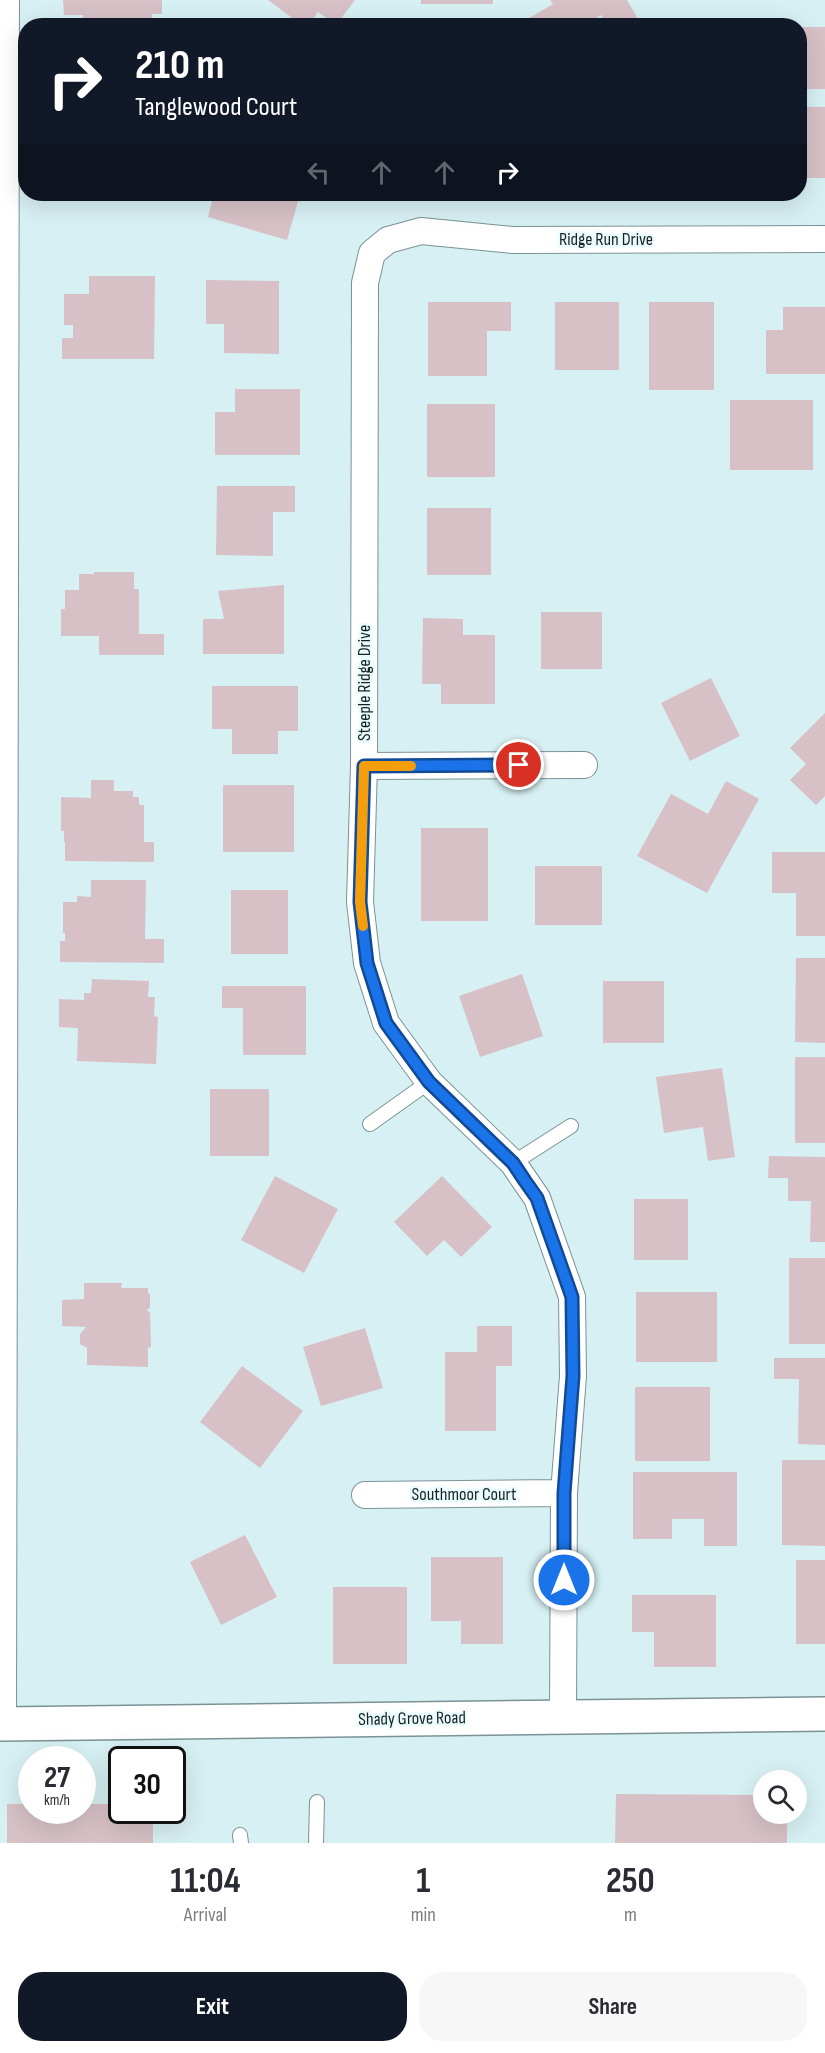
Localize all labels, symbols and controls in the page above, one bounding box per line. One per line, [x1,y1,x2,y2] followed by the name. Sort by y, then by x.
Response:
[135,40,224,91] text: 210 m
[36,42,114,120] icon: right
[135,91,297,123] text: Tanglewood Court
[302,156,335,189] icon: left
[365,156,398,189] icon: ahead
[428,156,461,189] icon: ahead
[491,156,524,189] icon: right
[559,229,653,250] street label: Ridge Run Drive
[354,625,375,741] street label: Steeple Ridge Drive
[493,739,544,790] pin
[502,748,535,781] icon: arrive
[412,1484,517,1505] street label: Southmoor Court
[532,1548,596,1612] position arrow
[358,1707,466,1730] street label: Shady Grove Road
[108,1746,186,1824] speed limit sign: 30
[44,1760,70,1796] text: 27
[753,1770,807,1824] map controls
[753,1770,807,1824] button: search
[44,1791,70,1810] text: km/h
[170,1860,240,1903] text: 11:04
[416,1860,430,1903] text: 1
[606,1860,655,1903] text: 250
[184,1903,227,1927] text: Arrival
[411,1903,436,1927] text: min
[624,1903,637,1927] text: m
[18,1972,407,2041] button: Exit
[419,1972,807,2041] button: Share

